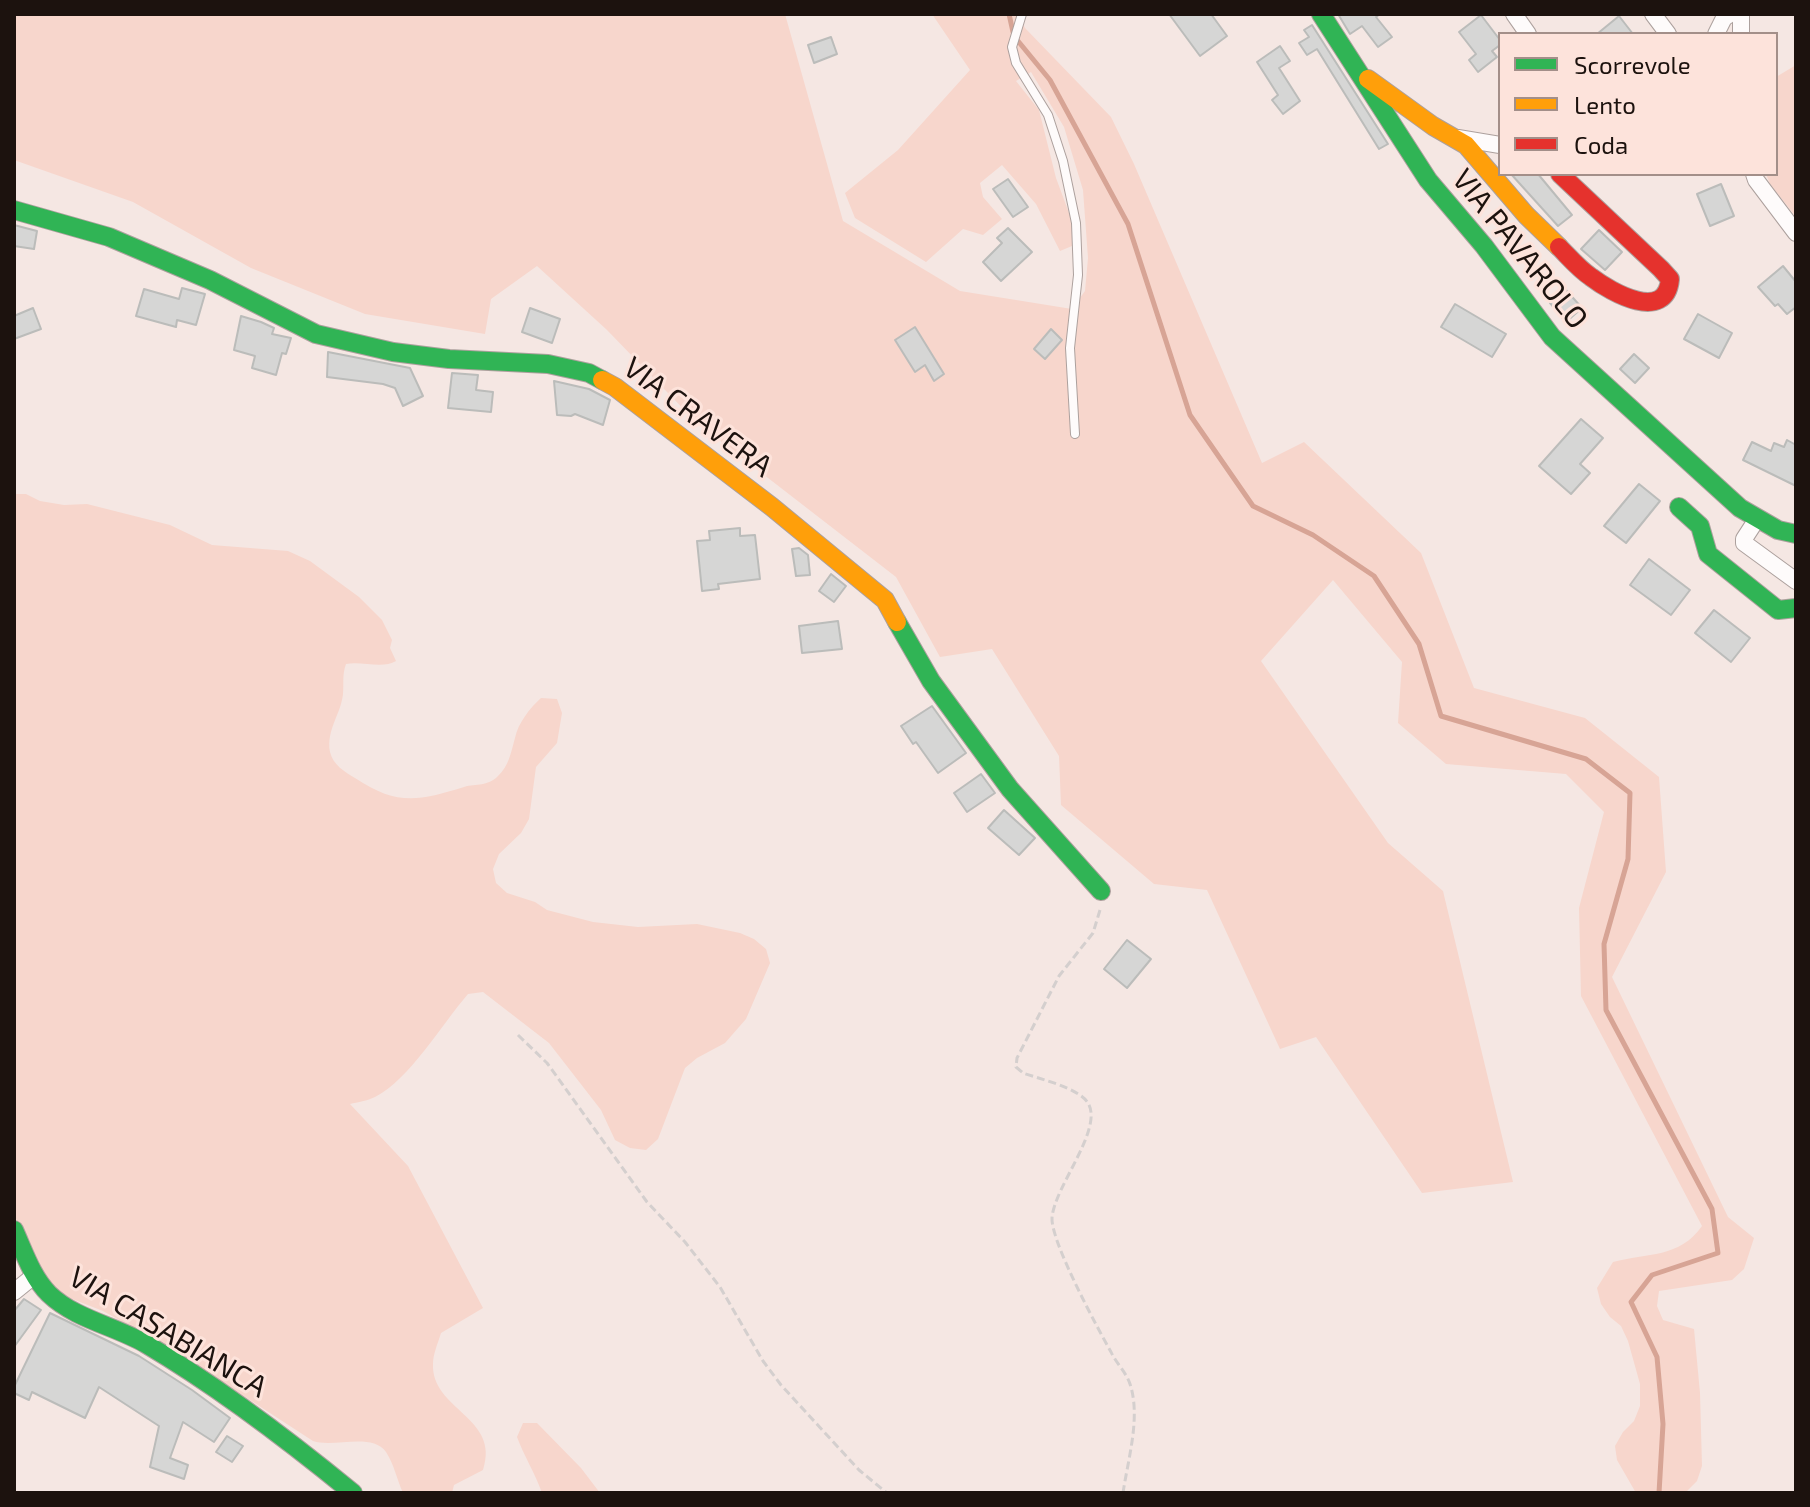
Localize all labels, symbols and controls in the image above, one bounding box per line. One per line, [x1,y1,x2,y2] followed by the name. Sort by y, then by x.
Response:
[1498,32,1778,176] legend
[1574,50,1691,79] text: Scorrevole
[1574,90,1636,119] text: Lento
[1574,130,1628,159] text: Coda
[1445,162,1595,336] street label: VIA PAVAROLO
[616,349,780,485] street label: VIA CRAVERA
[62,1259,274,1405] street label: VIA CASABIANCA

